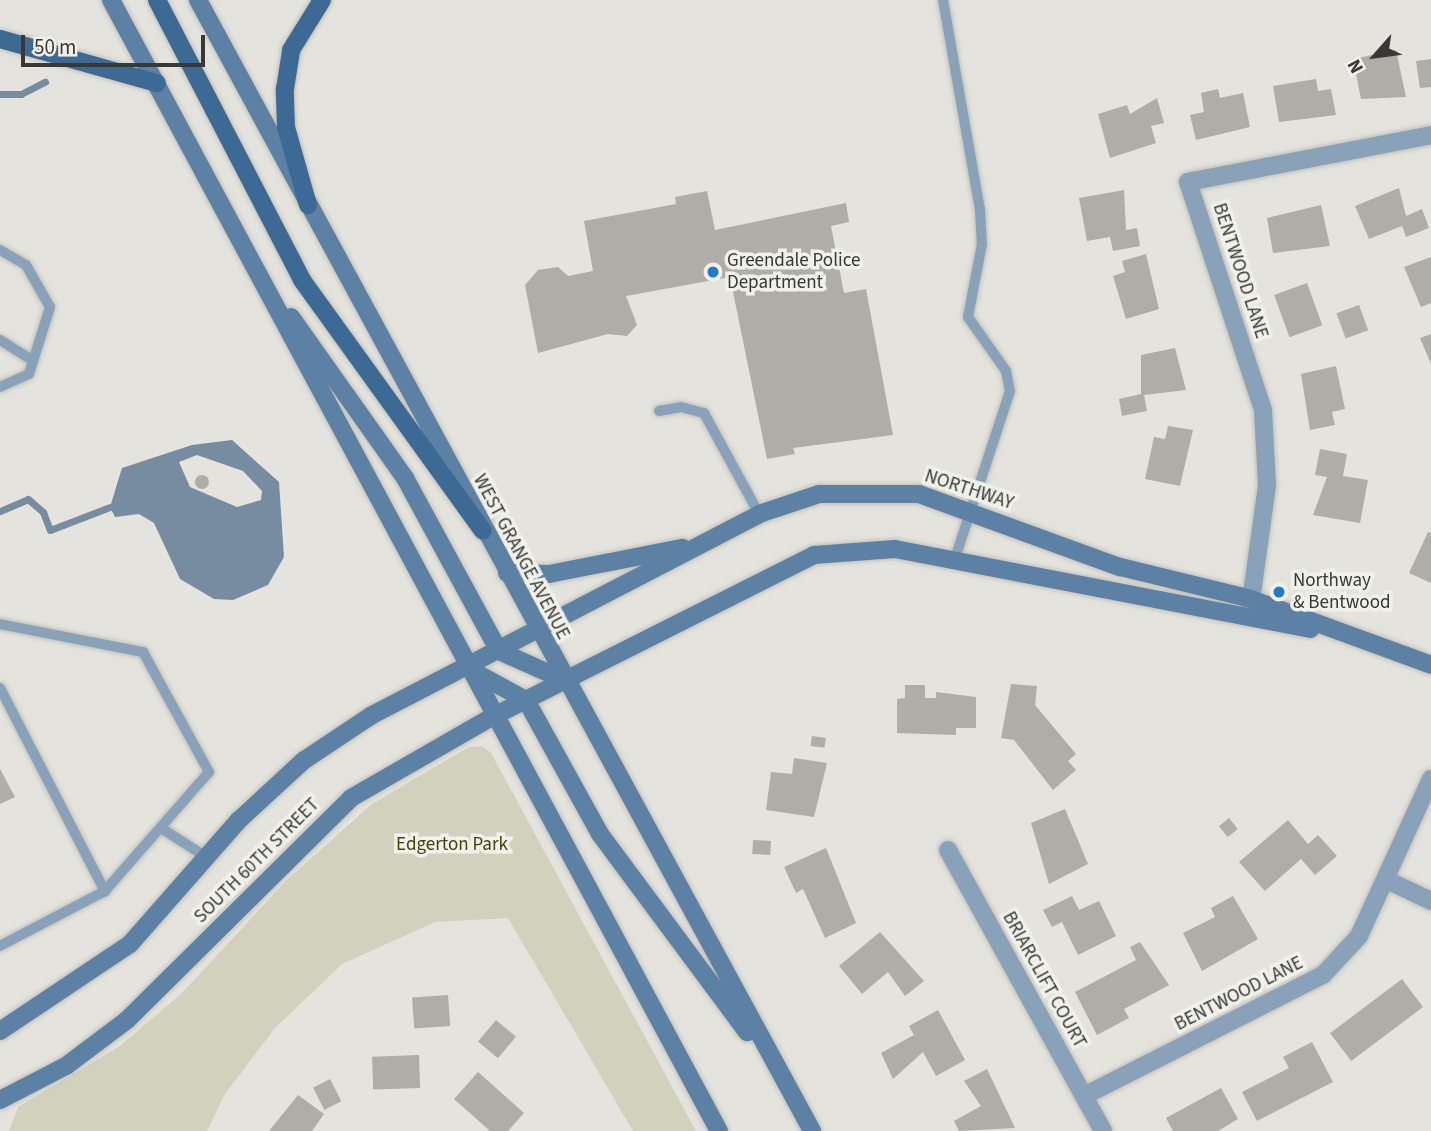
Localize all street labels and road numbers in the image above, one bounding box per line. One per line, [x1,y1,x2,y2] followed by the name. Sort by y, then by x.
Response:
[1207,200,1273,342] street label: BENTWOOD LANE
[922,465,1016,515] street label: NORTHWAY
[468,471,574,643] street label: WEST GRANGE AVENUE
[190,794,324,928] street label: SOUTH 60TH STREET
[997,908,1091,1052] street label: BRIARCLIFT COURT
[1171,952,1307,1036] street label: BENTWOOD LANE

